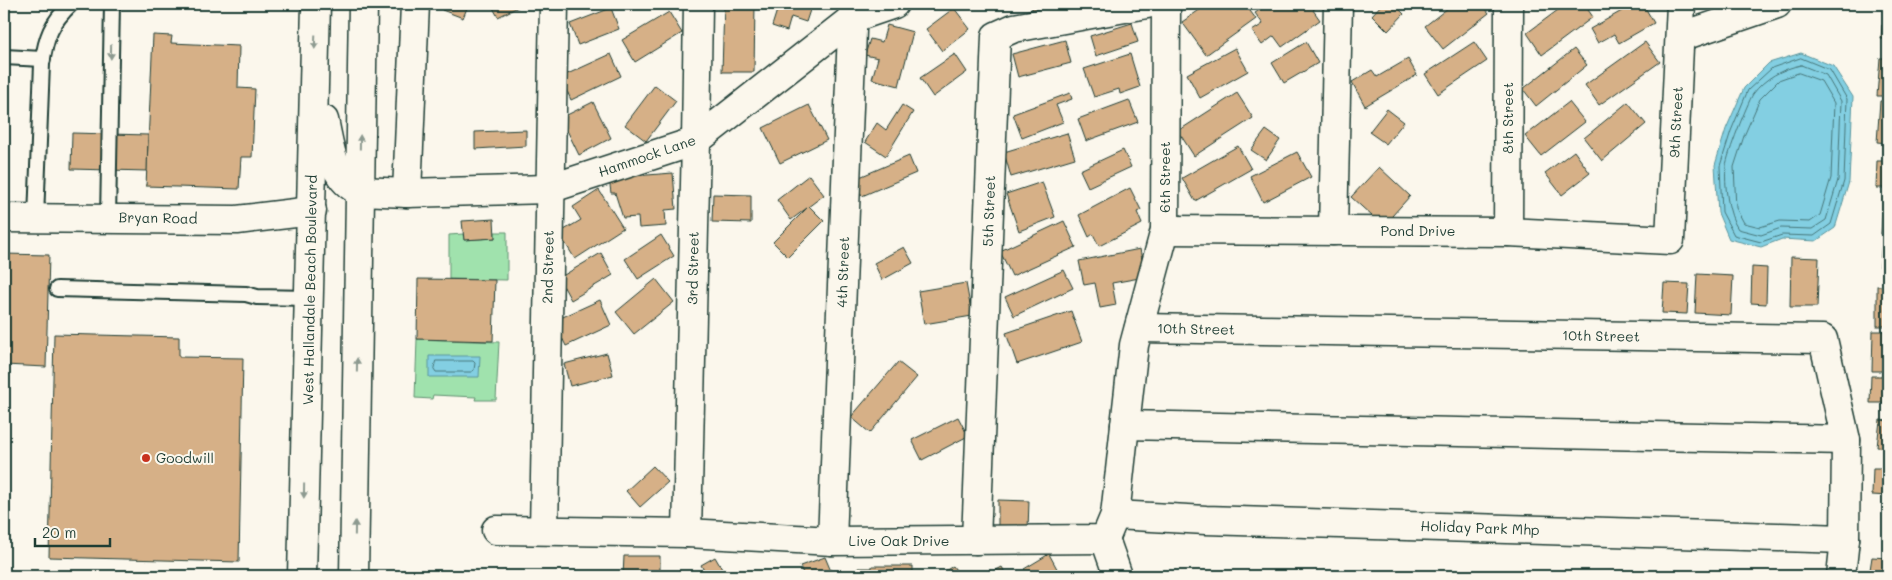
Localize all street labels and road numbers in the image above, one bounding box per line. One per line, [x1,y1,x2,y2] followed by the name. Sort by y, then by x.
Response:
[1498,82,1517,154] street label: 8th Street
[1664,86,1687,158] street label: 9th Street
[596,130,698,181] street label: Hammock Lane
[1155,141,1174,213] street label: 6th Street
[298,175,321,405] street label: West Hallandale Beach Boulevard
[978,175,999,247] street label: 5th Street
[118,207,198,228] street label: Bryan Road
[1381,221,1455,240] street label: Pond Drive
[537,230,558,304] street label: 2nd Street
[682,231,703,305] street label: 3rd Street
[832,236,853,308] street label: 4th Street
[1157,318,1235,339] street label: 10th Street
[1562,325,1640,346] street label: 10th Street
[1420,516,1540,539] street label: Holiday Park Mhp
[849,531,949,550] street label: Live Oak Drive

